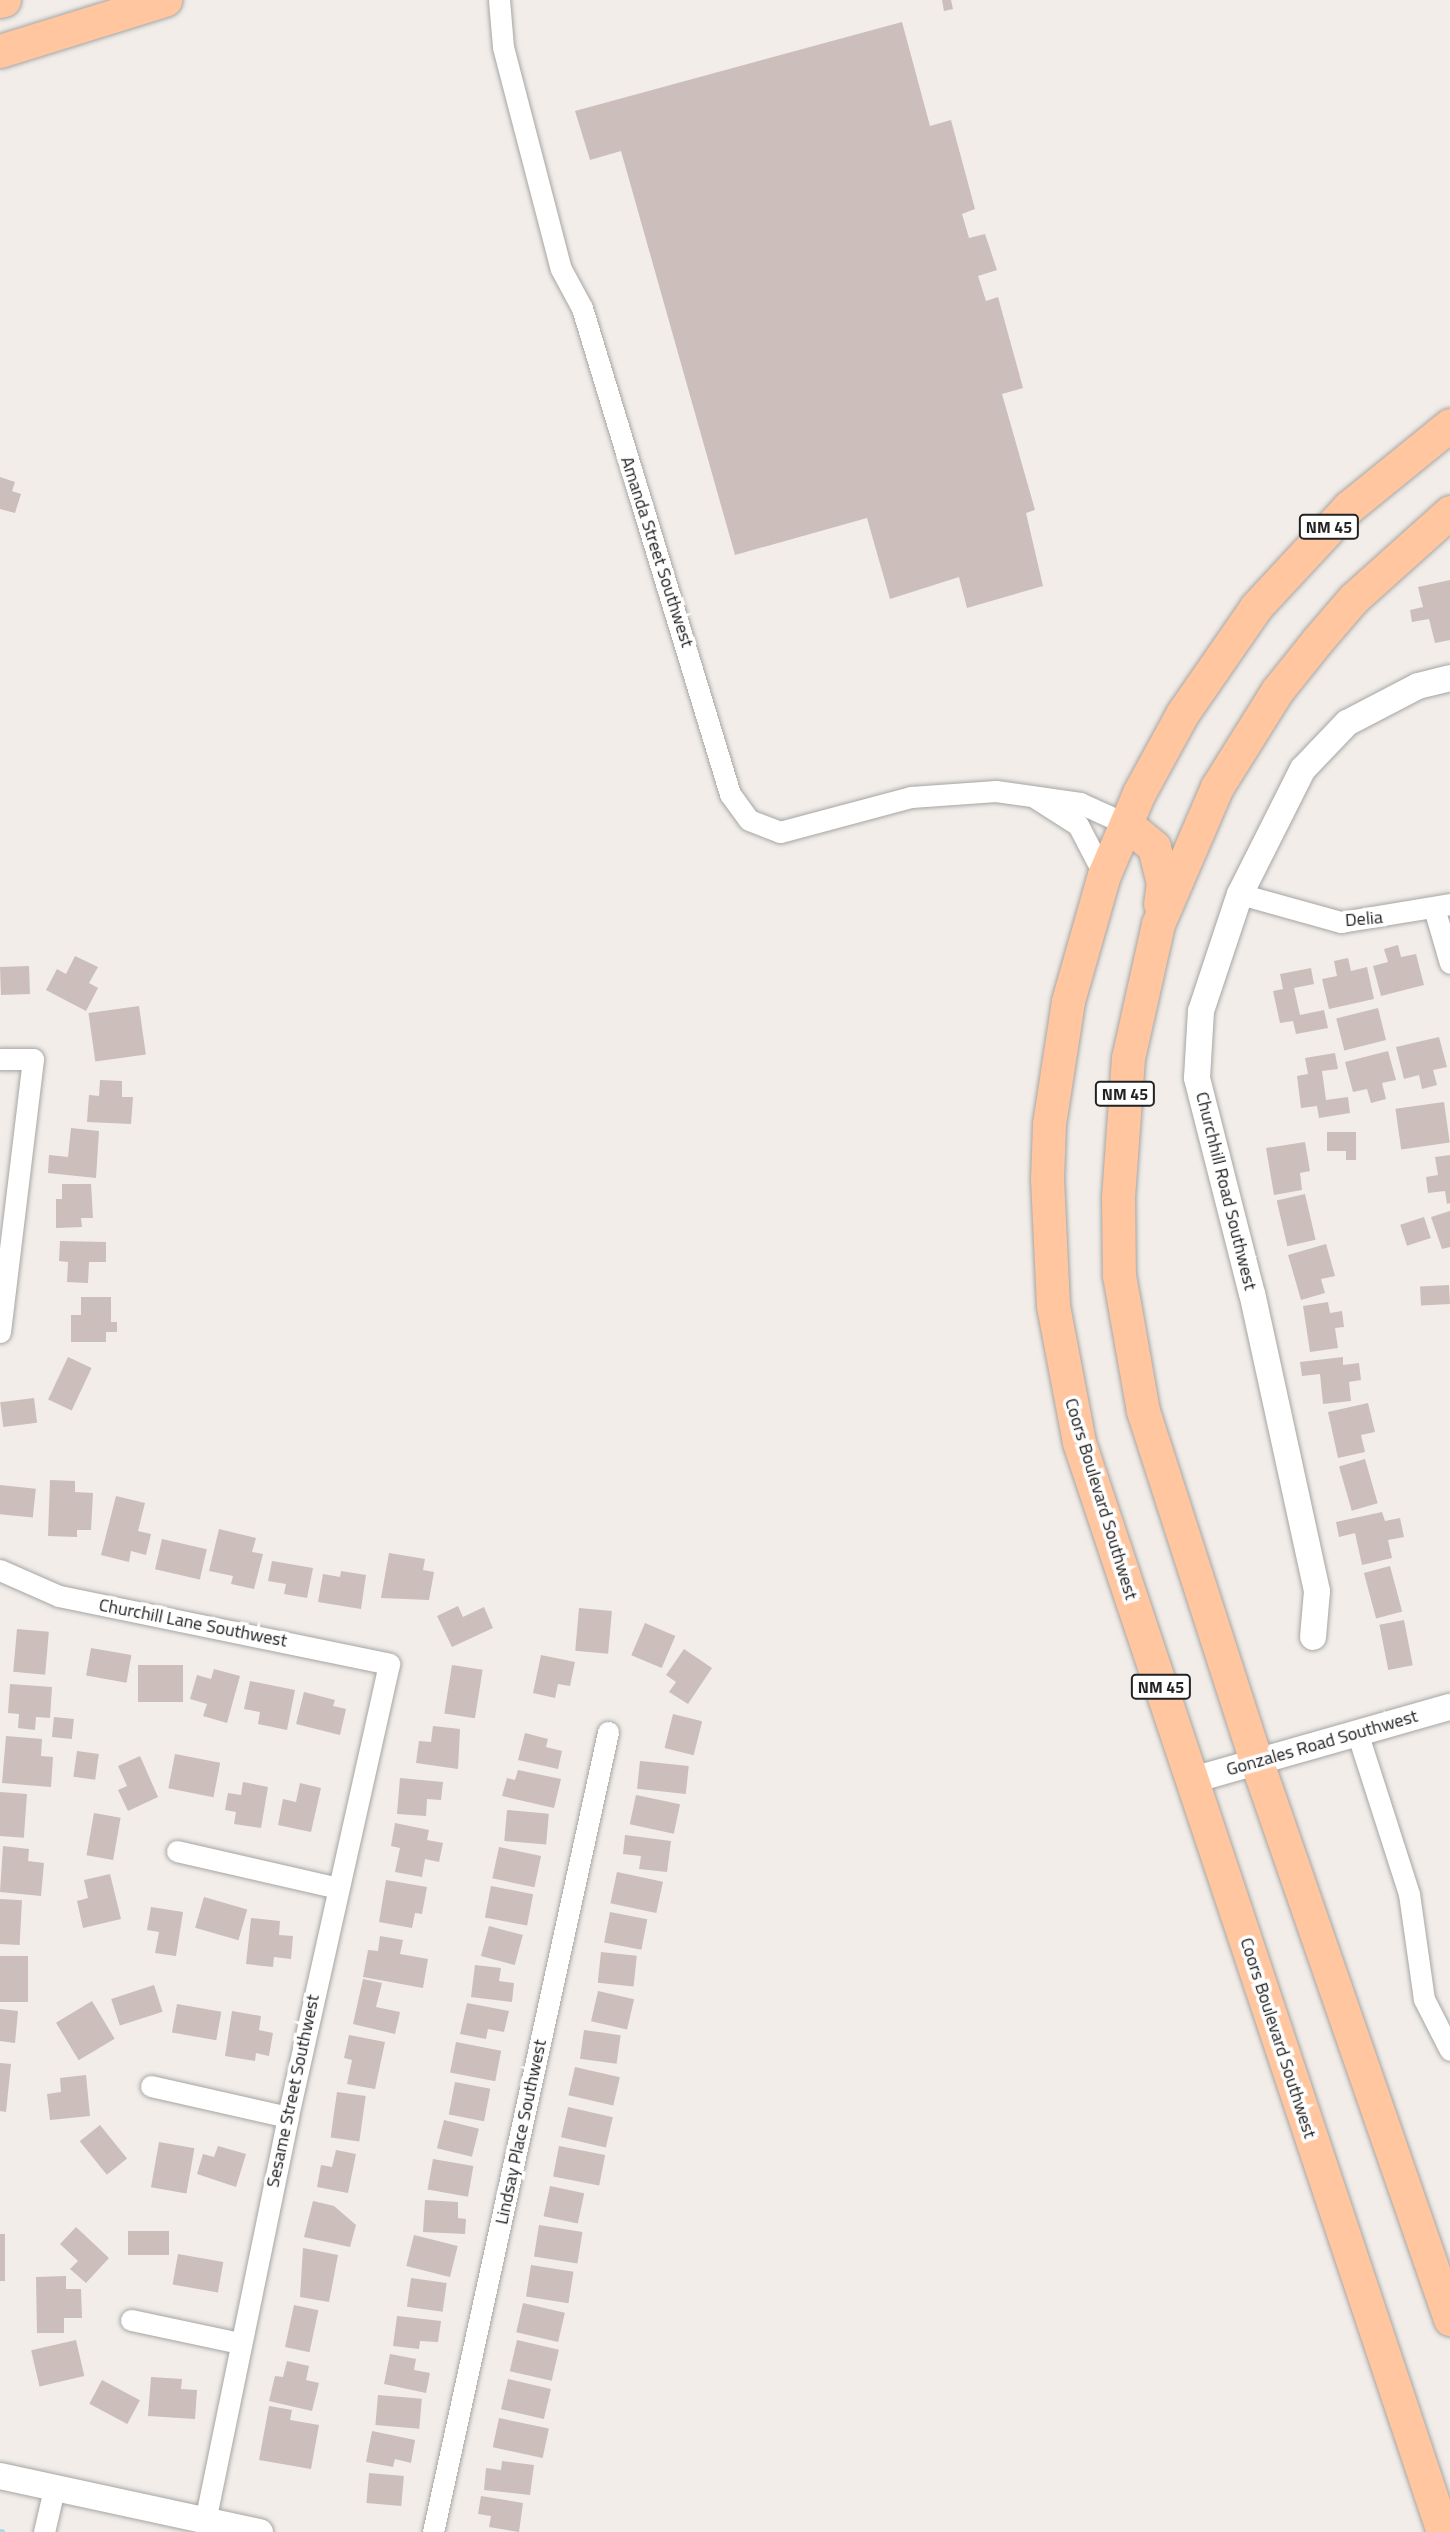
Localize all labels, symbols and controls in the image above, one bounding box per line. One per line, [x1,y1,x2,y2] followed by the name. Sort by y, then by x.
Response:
[616,454,698,650] street label: Amanda Street Southwest
[1298,514,1360,540] road number: NM 45
[1344,907,1384,931] street label: Delia
[1094,1082,1156,1106] road number: NM 45
[1191,1090,1261,1292] street label: Churchhill Road Southwest
[1060,1396,1142,1602] street label: Coors Boulevard Southwest
[97,1594,289,1652] street label: Churchill Lane Southwest
[1130,1674,1192,1700] road number: NM 45
[1224,1705,1420,1781] street label: Gonzales Road Southwest
[1235,1935,1321,2141] street label: Coors Boulevard Southwest
[262,1992,324,2190] street label: Sesame Street Southwest
[491,2038,551,2226] street label: Lindsay Place Southwest

